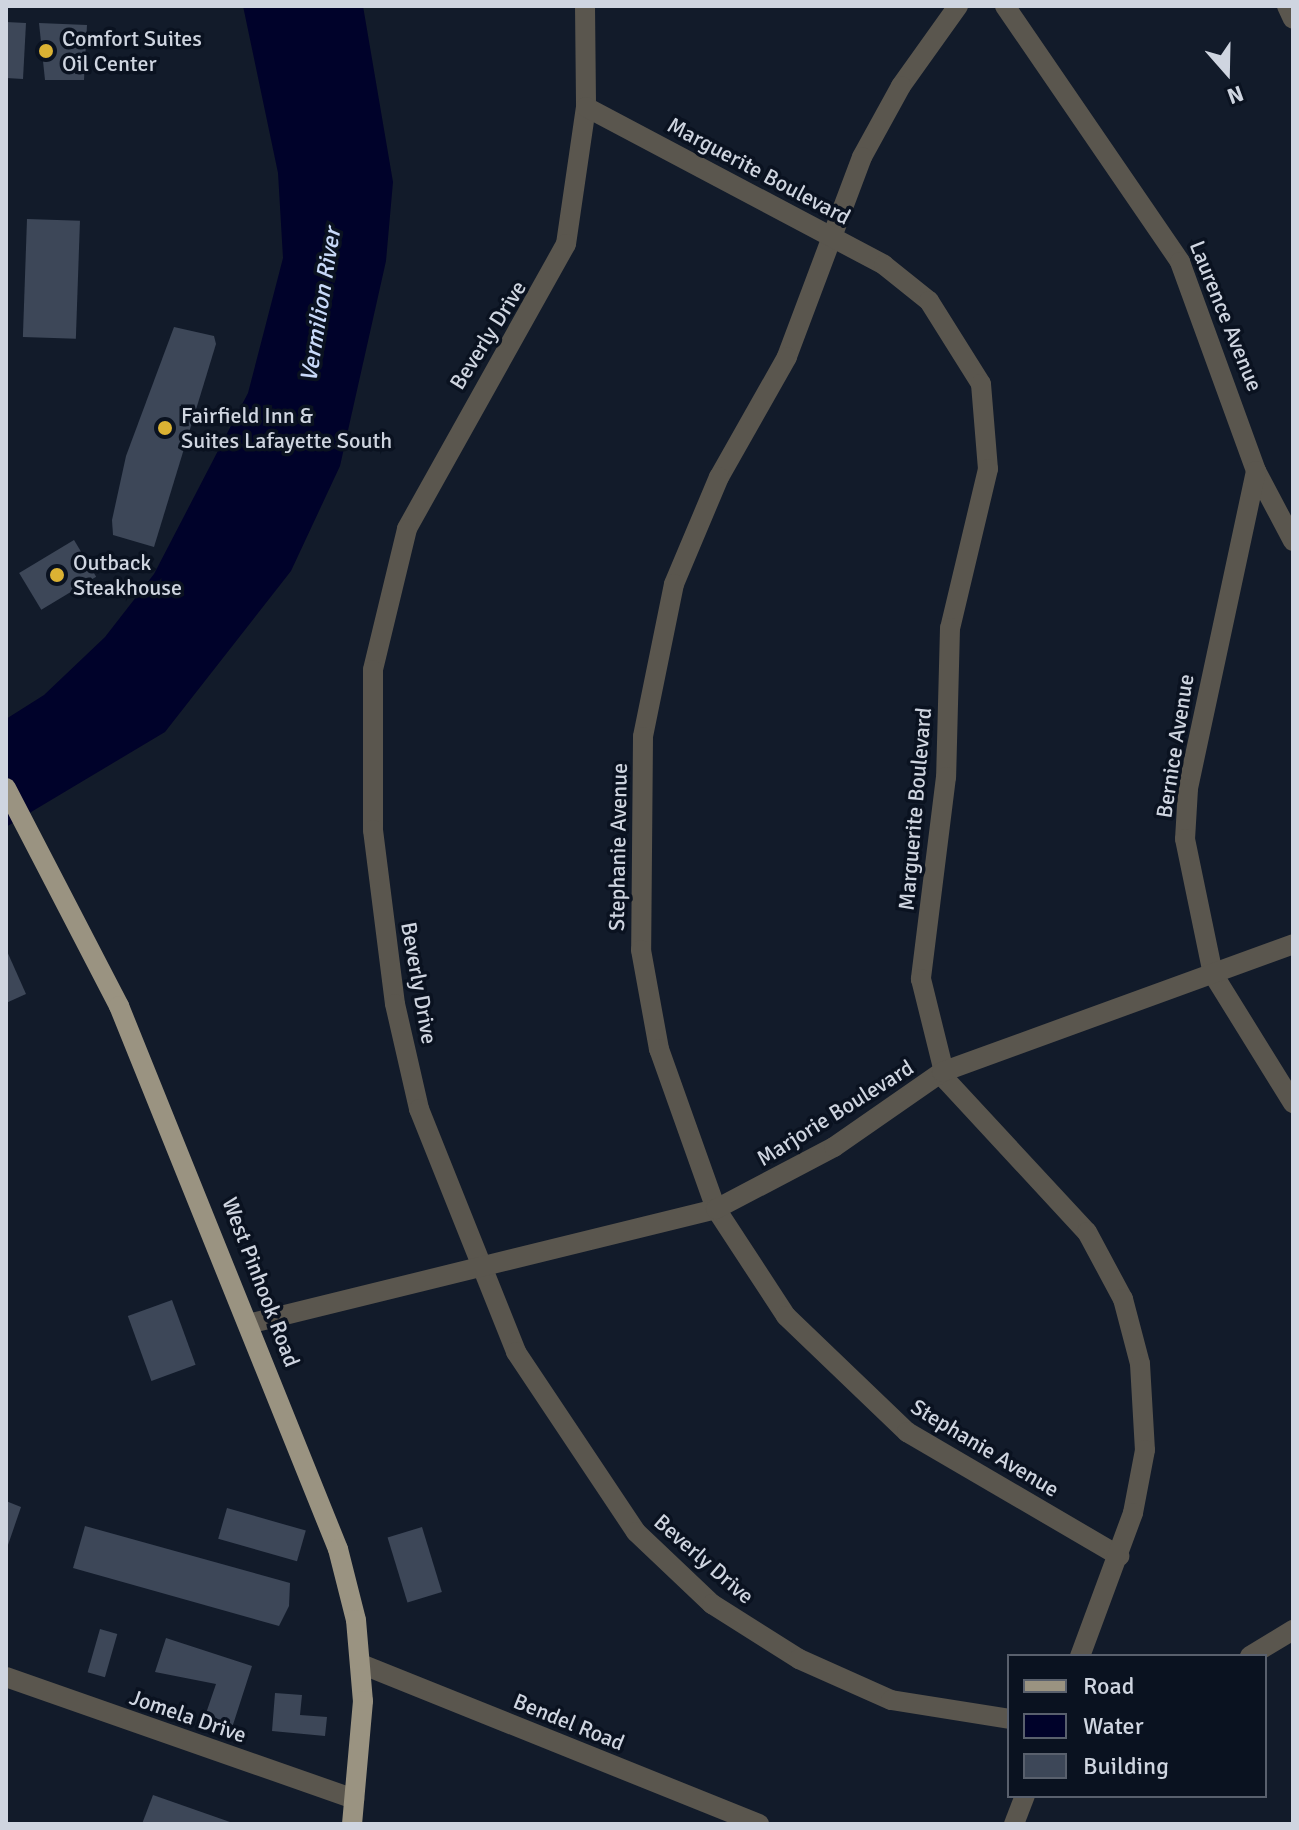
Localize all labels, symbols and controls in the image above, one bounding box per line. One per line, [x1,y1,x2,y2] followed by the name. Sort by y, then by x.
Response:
[62,25,202,76] place label: Comfort Suites Oil Center
[1187,32,1267,112] north arrow
[37,42,55,60] marker: Comfort Suites Oil Center
[1224,80,1247,110] text: N
[663,112,855,230] street label: Marguerite Boulevard
[295,226,347,384] water label: Vermilion River
[1184,237,1268,395] street label: Laurence Avenue
[444,276,532,394] street label: Beverly Drive
[181,402,392,454] place label: Fairfield Inn & Suites Lafayette South
[156,419,174,437] marker: Fairfield Inn & Suites Lafayette South
[73,549,182,600] place label: Outback Steakhouse
[48,566,66,584] marker: Outback Steakhouse
[1151,672,1199,820] street label: Bernice Avenue
[893,706,937,912] street label: Marguerite Boulevard
[603,763,633,931] street label: Stephanie Avenue
[395,920,443,1046] street label: Beverly Drive
[752,1054,918,1172] street label: Marjorie Boulevard
[217,1194,305,1370] street label: West Pinhook Road
[906,1393,1064,1503] street label: Stephanie Avenue
[649,1509,759,1609] street label: Beverly Drive
[1007,1654,1267,1798] legend
[1083,1671,1134,1701] text: Road
[126,1684,250,1748] street label: Jomela Drive
[510,1688,628,1756] street label: Bendel Road
[1083,1711,1143,1741] text: Water
[1083,1751,1169,1781] text: Building

